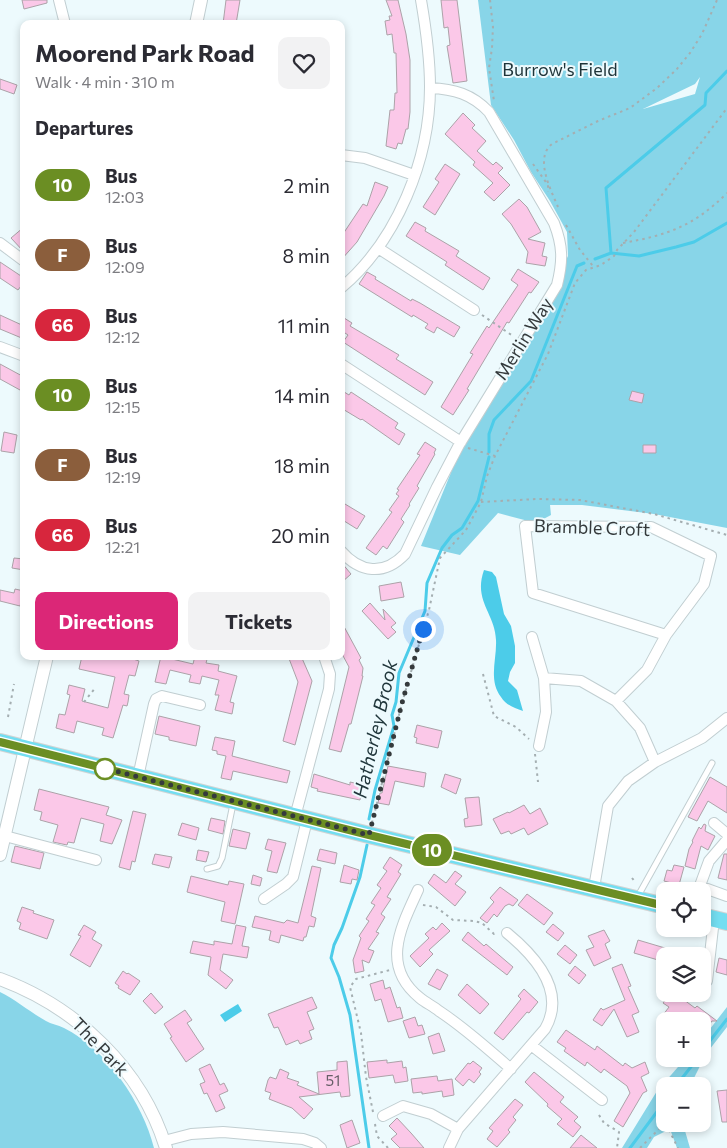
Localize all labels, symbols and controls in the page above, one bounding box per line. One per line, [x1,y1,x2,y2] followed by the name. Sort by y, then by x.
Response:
[278,37,330,89] button: heart
[35,38,255,67] text: Moorend Park Road
[502,58,618,80] park label: Burrow's Field
[35,72,175,91] text: Walk · 4 min · 310 m
[35,116,133,139] text: Departures
[105,164,137,187] text: Bus
[52,174,73,196] text: 10
[283,174,330,197] text: 2 min
[105,187,144,206] text: 12:03
[105,234,137,257] text: Bus
[57,244,68,266] text: F
[282,244,330,267] text: 8 min
[105,257,145,276] text: 12:09
[489,293,557,384] street label: Merlin Way
[105,304,137,327] text: Bus
[51,314,74,336] text: 66
[278,314,330,337] text: 11 min
[105,327,140,346] text: 12:12
[105,374,137,397] text: Bus
[52,384,73,406] text: 10
[274,384,330,407] text: 14 min
[105,397,141,416] text: 12:15
[105,444,137,467] text: Bus
[57,454,68,476] text: F
[274,454,330,477] text: 18 min
[105,467,141,486] text: 12:19
[105,514,137,537] text: Bus
[534,514,651,540] street label: Bramble Croft
[51,524,74,546] text: 66
[271,524,330,547] text: 20 min
[105,537,140,556] text: 12:21
[35,592,178,650] button: Directions
[188,592,330,650] button: Tickets
[411,617,436,642] your location
[347,657,402,800] water label: Hatherley Brook
[94,758,116,780] unlabelled marker
[410,834,454,866] line badge: 10
[422,839,442,861] text: 10
[656,882,711,1132] map controls
[656,882,711,937] button: locate
[656,947,711,1002] button: layers
[656,1012,711,1067] button: +
[68,1013,134,1080] street label: The Park
[325,1071,341,1089] house number: 51
[656,1077,711,1132] button: −

